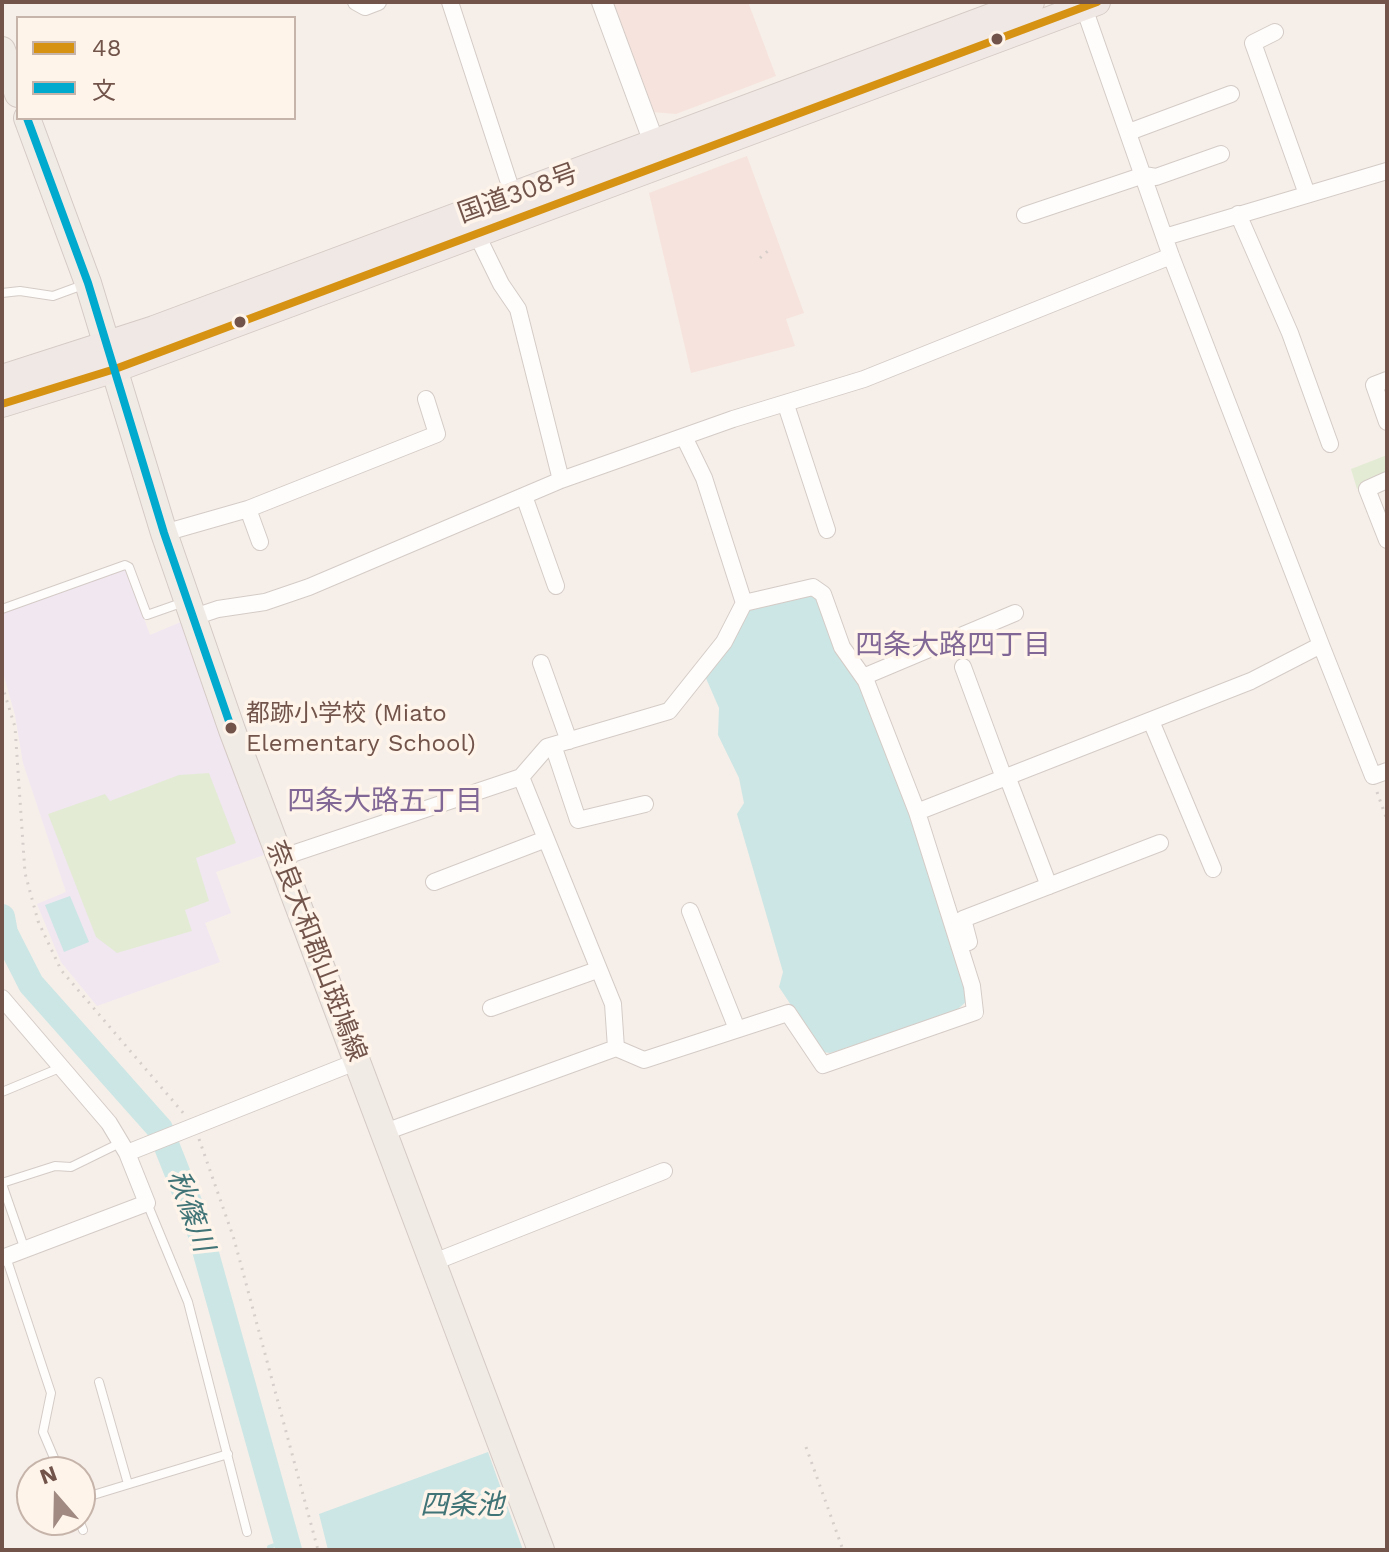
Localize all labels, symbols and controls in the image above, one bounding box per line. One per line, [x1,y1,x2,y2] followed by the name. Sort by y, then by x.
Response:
[16,16,296,120] legend
[989,31,1005,47] unlabelled marker
[92,34,121,62] text: 48
[92,77,116,105] text: 文
[454,158,582,230] street label: 国道308号
[232,314,248,330] unlabelled marker
[855,629,1051,663] district label: 四条大路四丁目
[246,700,476,756] place label: 都跡小学校 (Miato Elementary School)
[223,720,239,736] marker: 都跡小学校 (Miato Elementary School)
[287,785,483,819] district label: 四条大路五丁目
[260,836,372,1066] street label: 奈良大和郡山斑鳩線
[160,1166,220,1256] water label: 秋篠川
[16,1456,96,1536] north arrow
[36,1460,60,1489] text: N
[420,1489,504,1523] water label: 四条池

